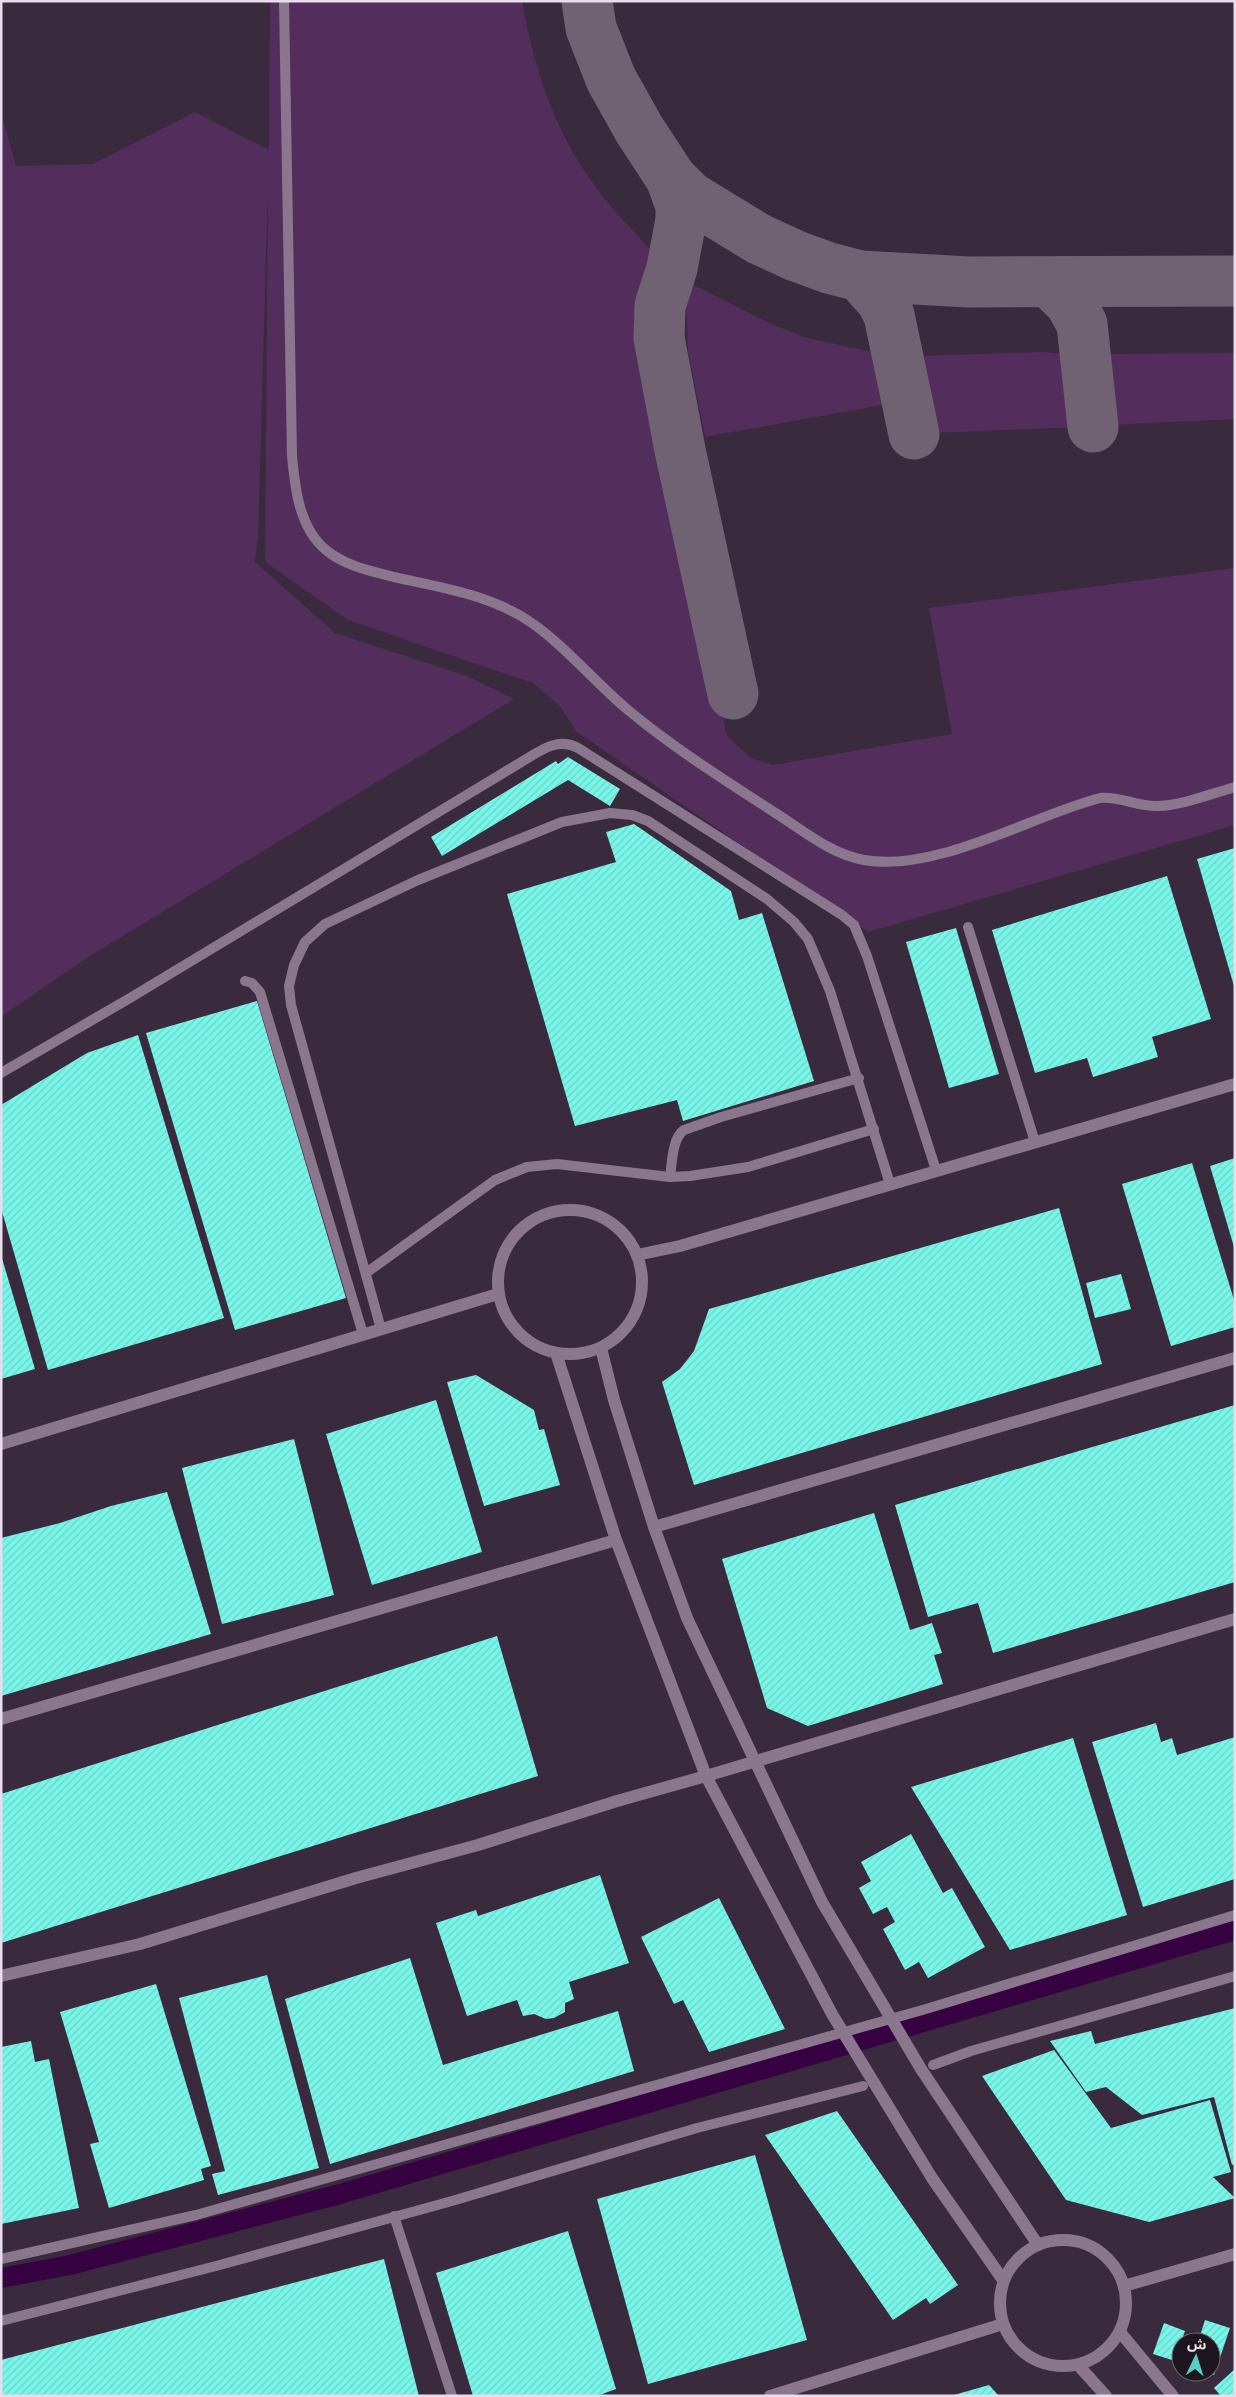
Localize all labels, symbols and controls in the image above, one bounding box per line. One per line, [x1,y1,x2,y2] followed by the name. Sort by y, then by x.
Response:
[1171,2332,1221,2382] north arrow
[1187,2334,1207,2353] text: ش

